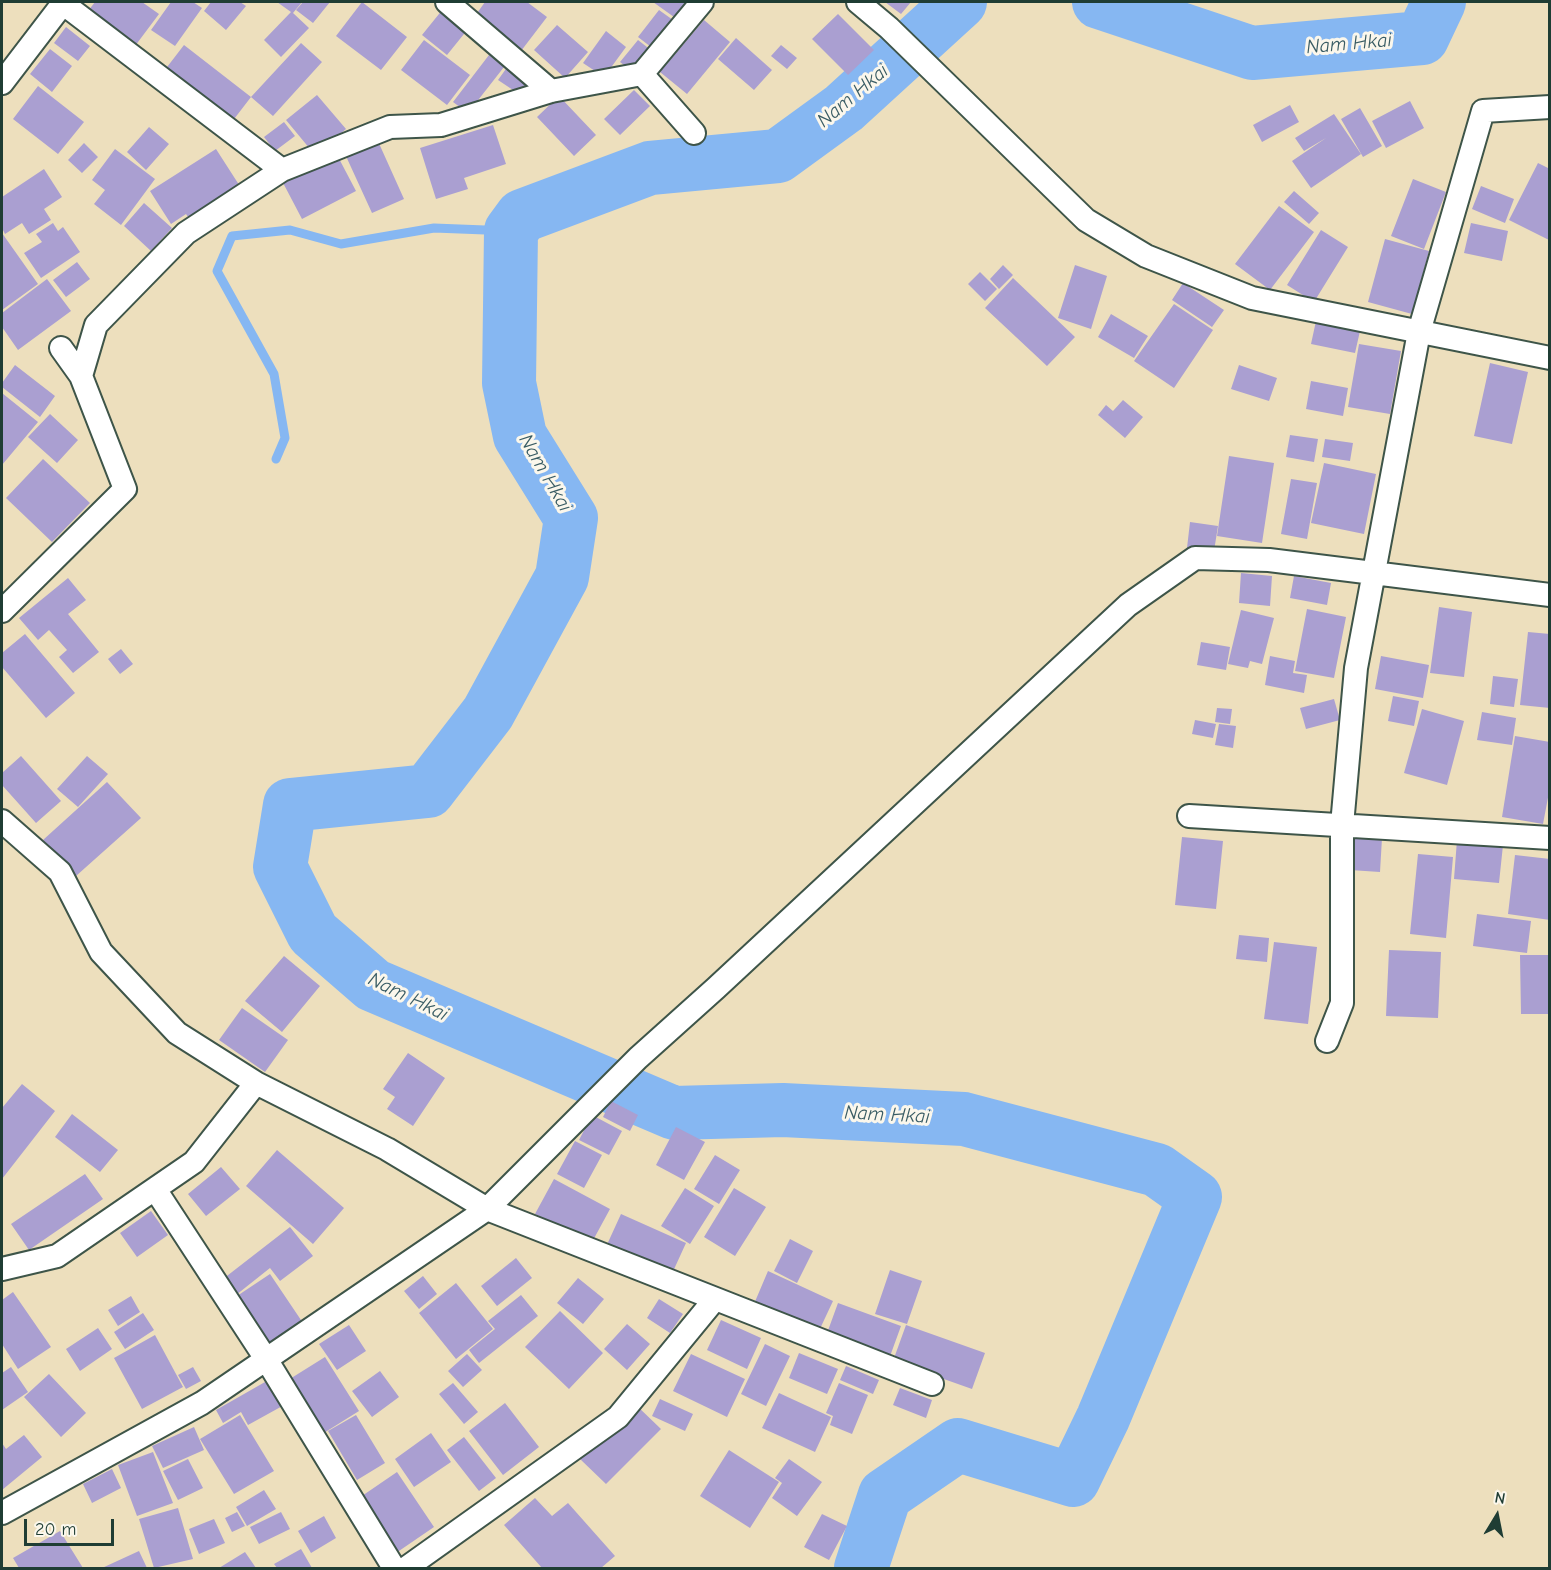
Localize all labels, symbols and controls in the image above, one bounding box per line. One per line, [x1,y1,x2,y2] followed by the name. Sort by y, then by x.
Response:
[1305,28,1393,60] water label: Nam Hkai
[812,59,894,133] water label: Nam Hkai
[513,430,577,516] water label: Nam Hkai
[364,967,452,1027] water label: Nam Hkai
[844,1101,930,1129] water label: Nam Hkai
[1467,1486,1527,1546] north arrow
[1493,1489,1507,1508] text: N
[27,1507,117,1545] scale bar
[35,1519,76,1540] text: 20 m

